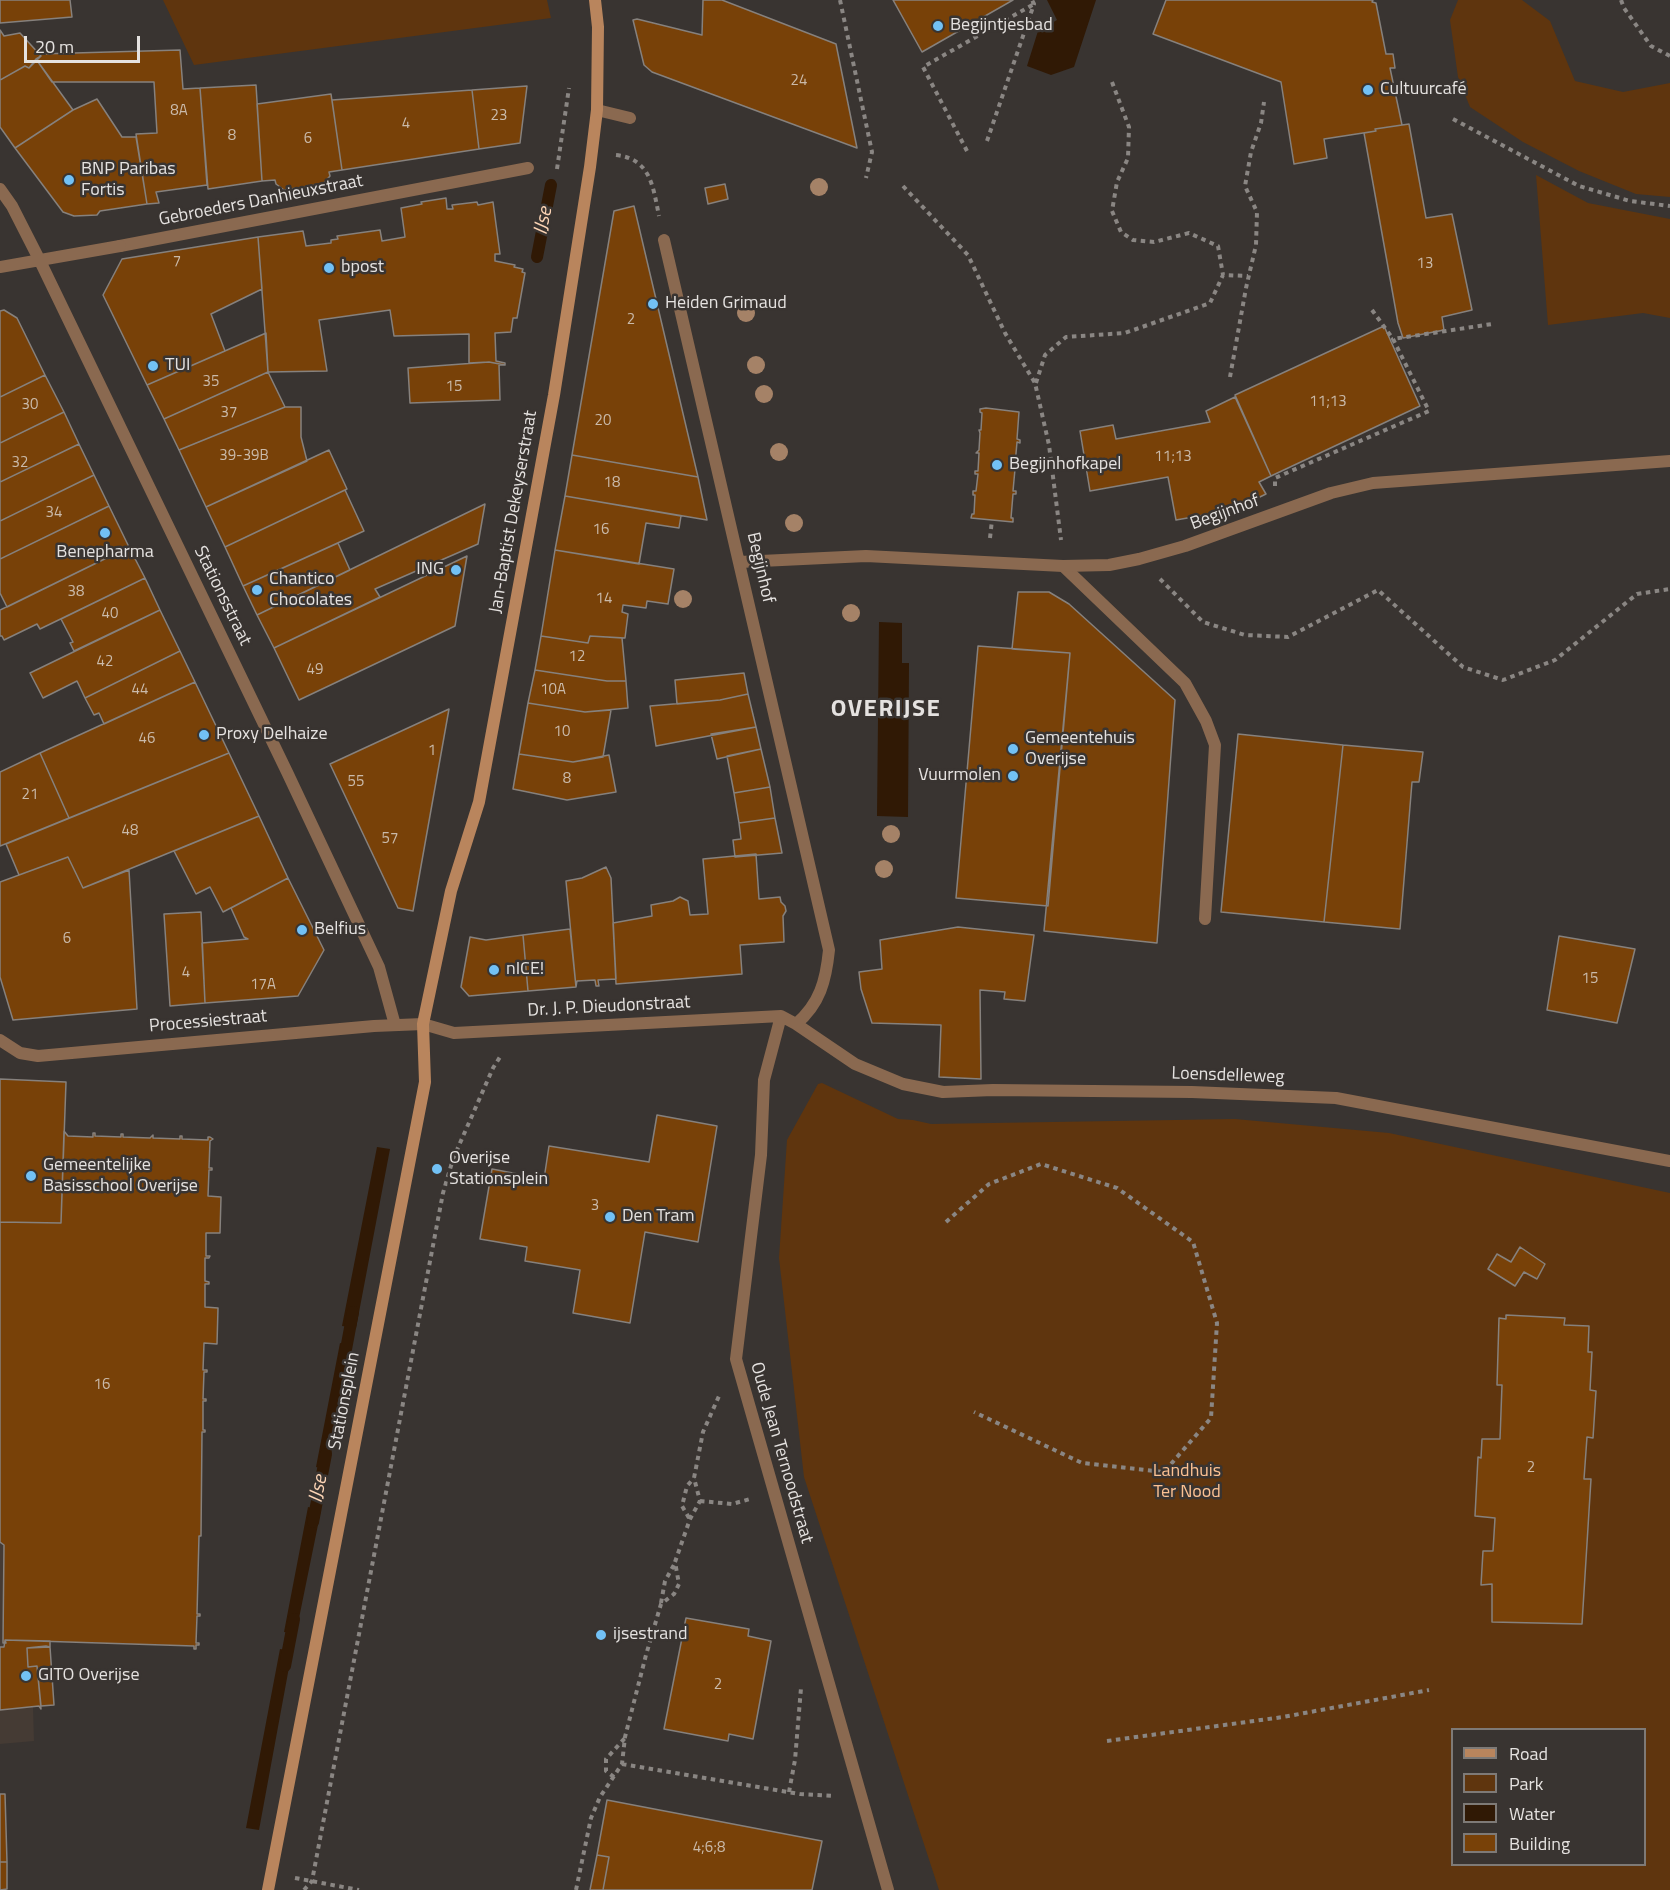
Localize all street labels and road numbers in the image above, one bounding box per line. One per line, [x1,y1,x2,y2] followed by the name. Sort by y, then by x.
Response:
[157,171,365,231] street label: Gebroeders Danhieuxstraat
[485,409,543,615] street label: Jan-Baptist Dekeyserstraat
[1187,491,1263,535] street label: Begijnhof
[741,530,779,606] street label: Begijnhof
[189,543,255,649] street label: Stationsstraat
[527,992,691,1022] street label: Dr. J. P. Dieudonstraat
[148,1006,268,1038] street label: Processiestraat
[1171,1063,1285,1089] street label: Loensdelleweg
[325,1350,365,1452] street label: Stationsplein
[745,1360,817,1546] street label: Oude Jean Ternoodstraat

